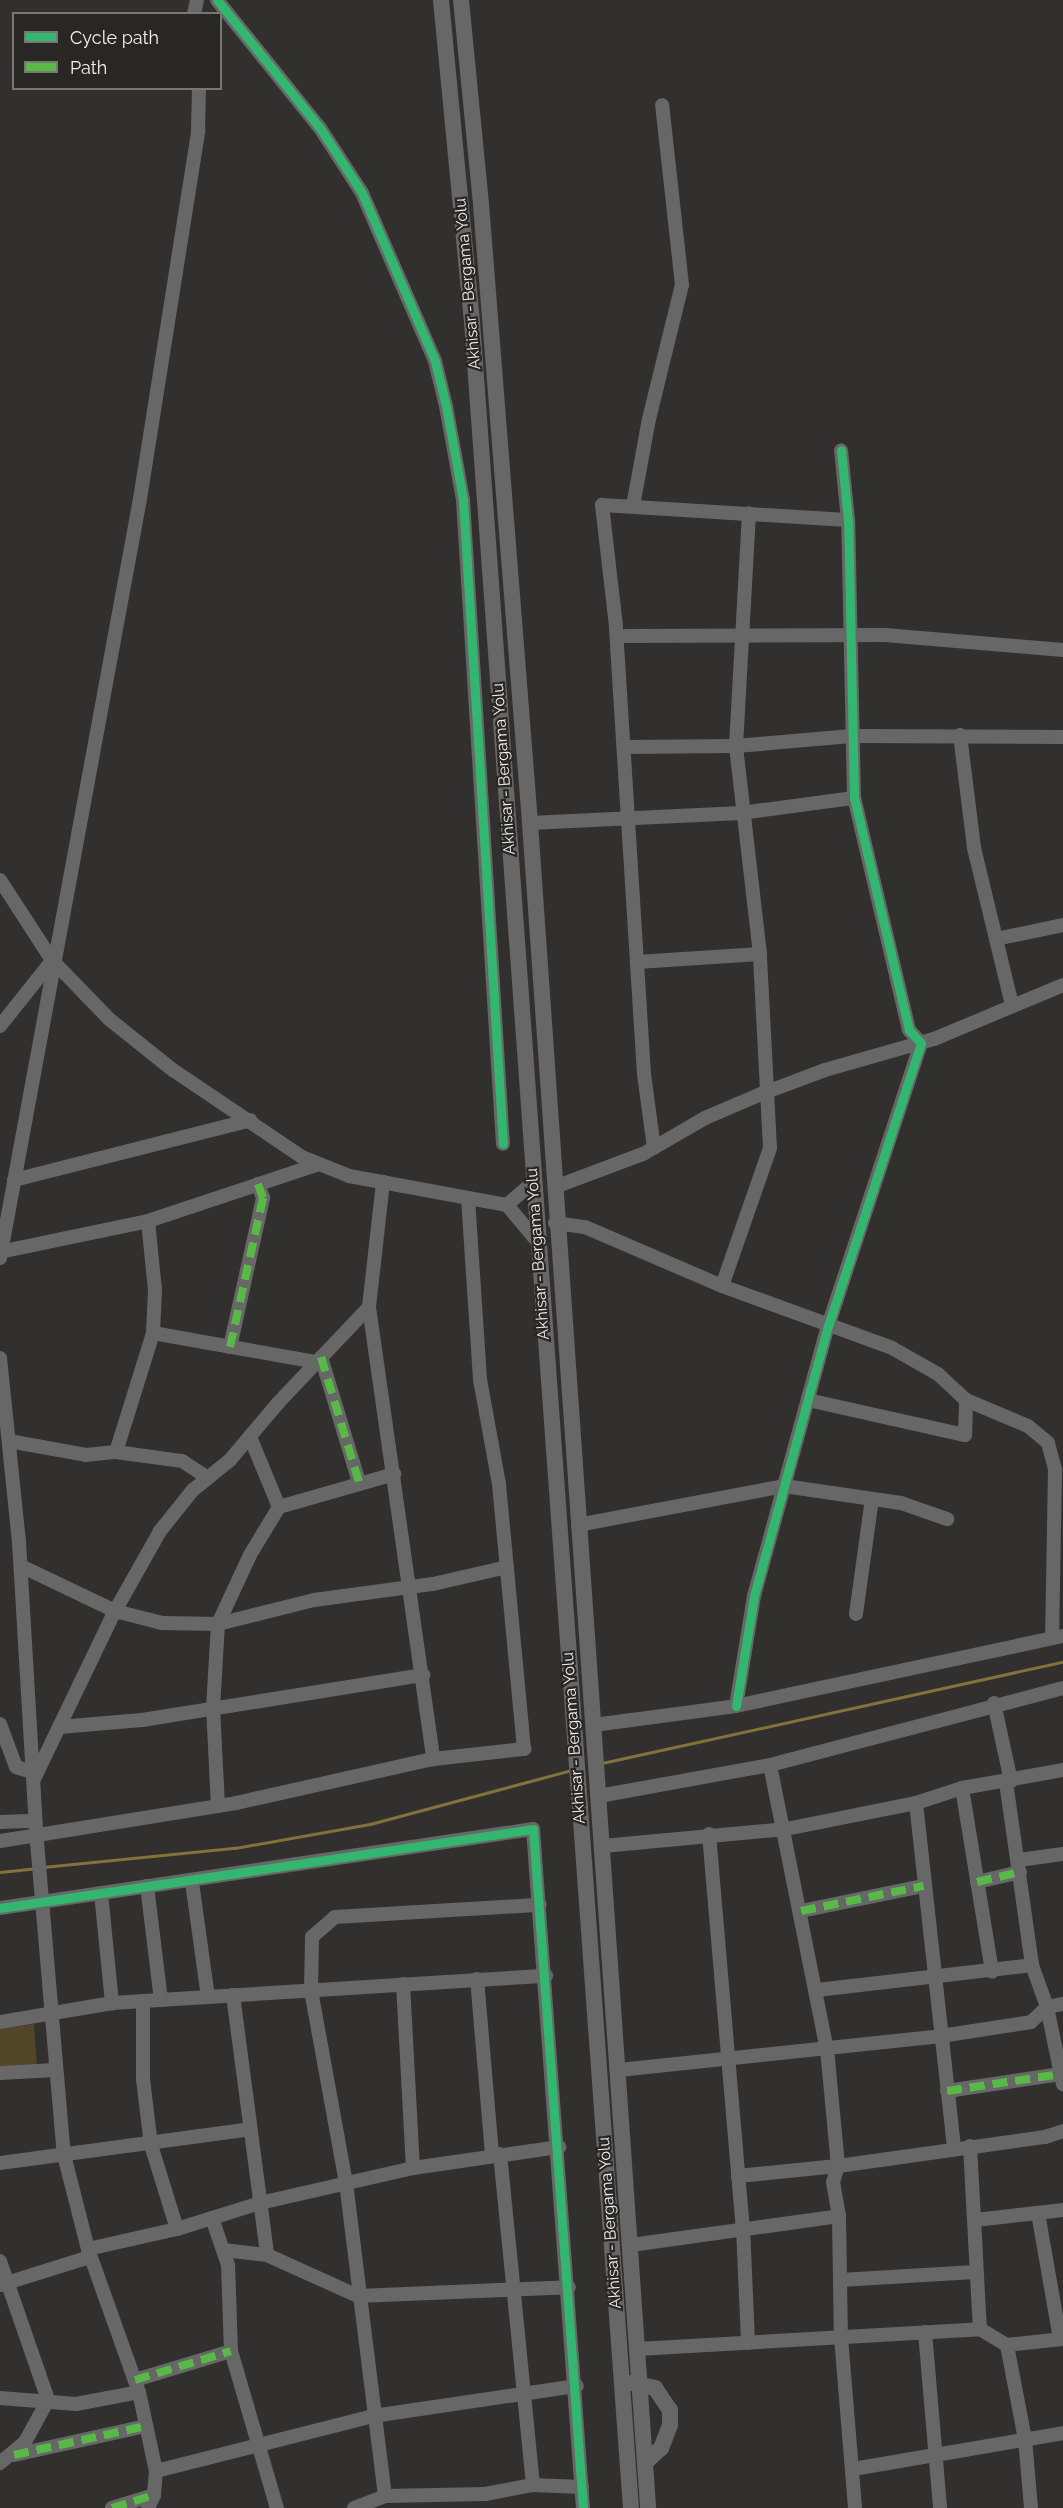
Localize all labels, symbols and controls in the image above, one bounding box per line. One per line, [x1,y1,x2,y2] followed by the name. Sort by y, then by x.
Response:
[12,12,222,90] legend
[70,27,159,48] text: Cycle path
[70,57,107,78] text: Path
[451,197,485,371] street label: Akhisar - Bergama Yolu
[488,682,520,856] street label: Akhisar - Bergama Yolu
[522,1167,554,1341] street label: Akhisar - Bergama Yolu
[558,1651,590,1825] street label: Akhisar - Bergama Yolu
[594,2136,626,2310] street label: Akhisar - Bergama Yolu

